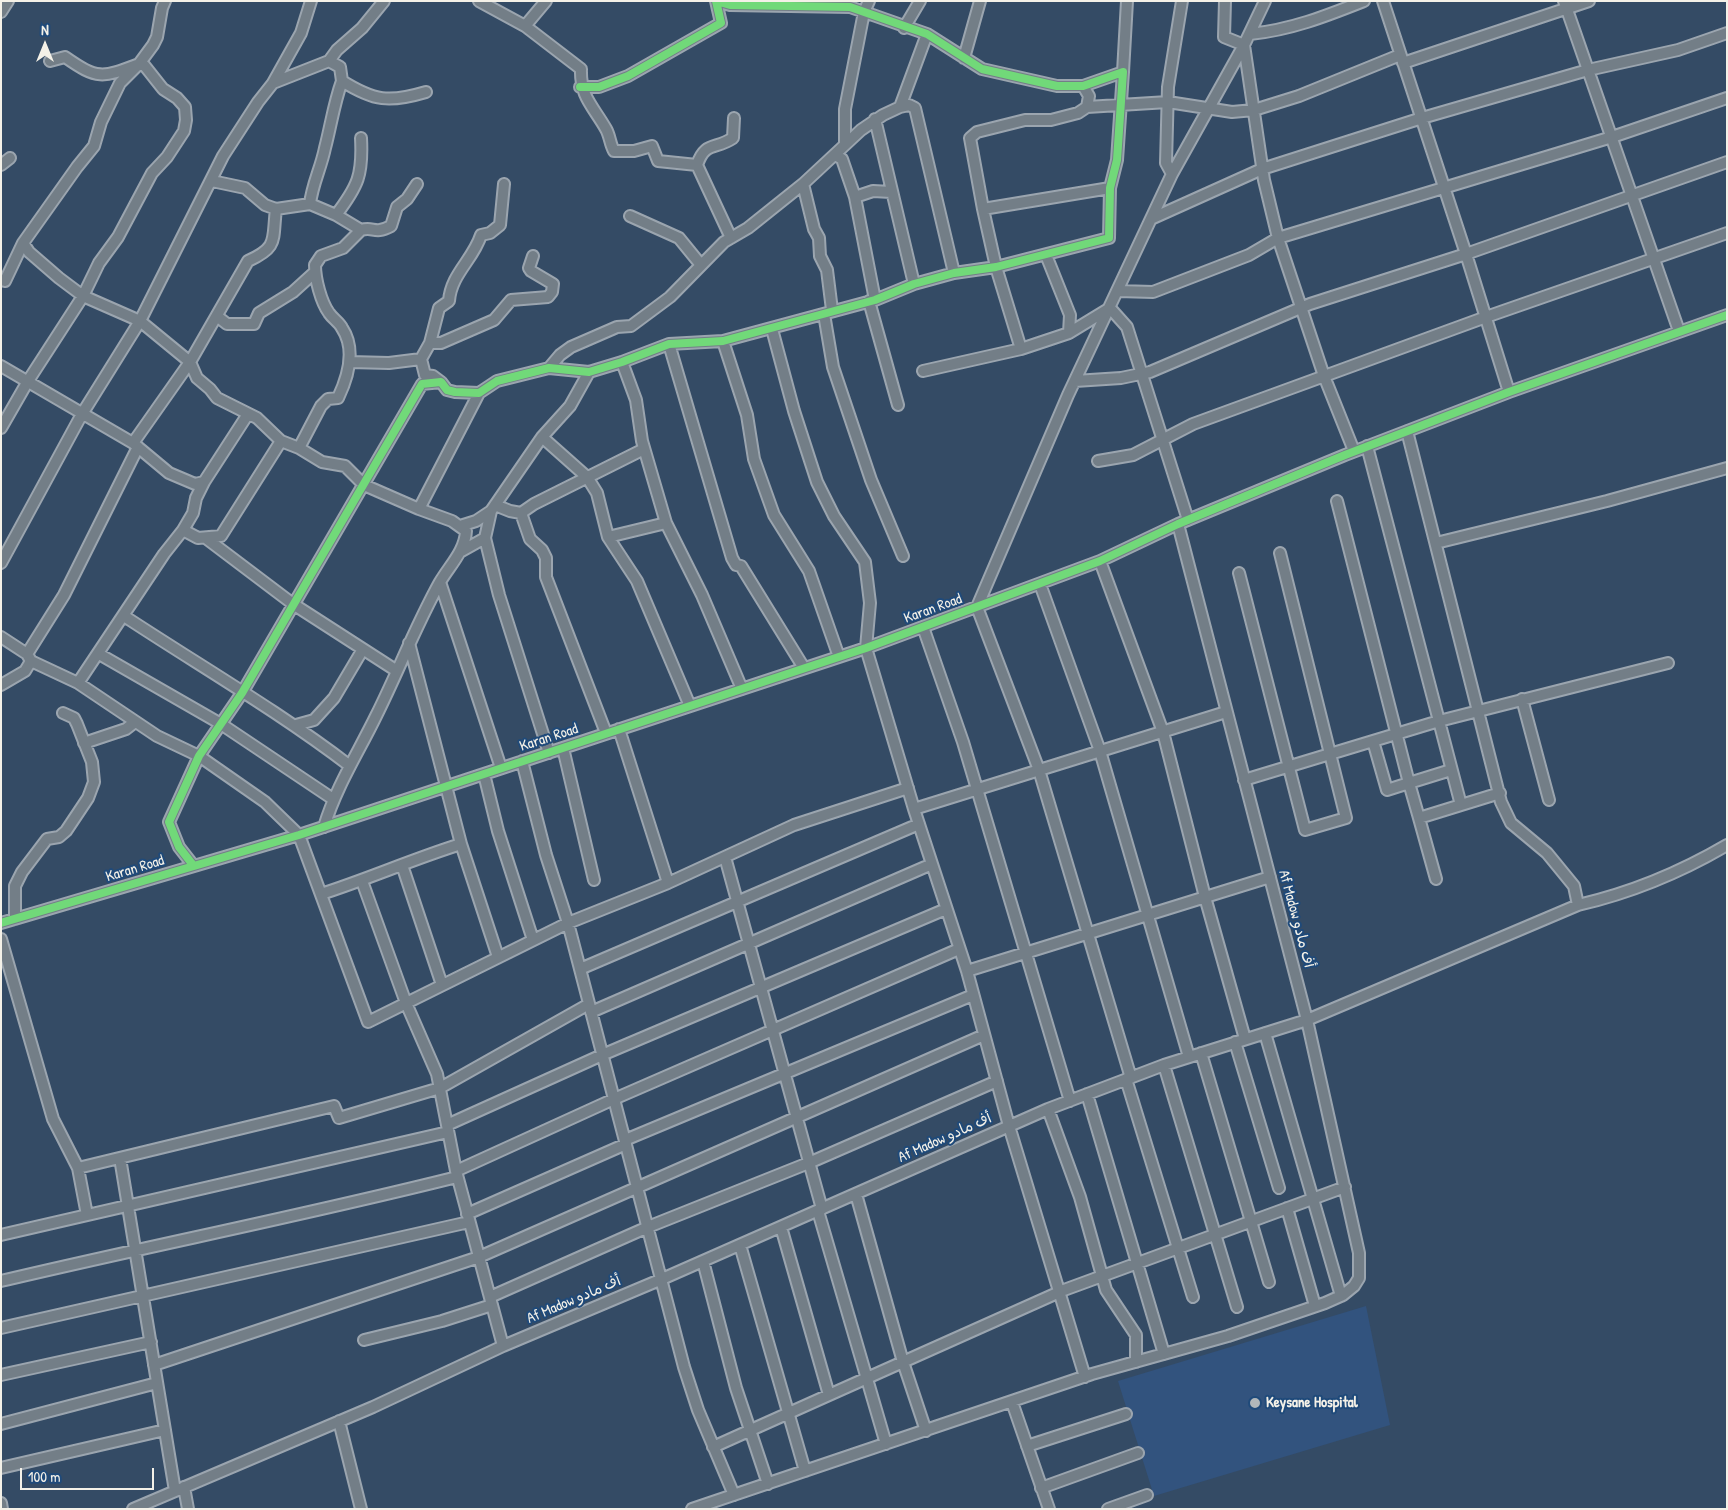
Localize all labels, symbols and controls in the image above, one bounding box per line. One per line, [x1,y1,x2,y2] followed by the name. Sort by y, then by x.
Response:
[20,20,70,70] north arrow
[41,20,49,39] text: N
[902,590,964,628] street label: Karan Road
[518,720,580,756] street label: Karan Road
[104,852,166,886] street label: Karan Road
[1274,868,1318,970] street label: Af Madow أف مادو
[895,1109,995,1167] street label: Af Madow أف مادو
[524,1272,624,1328] street label: Af Madow أف مادو
[1266,1394,1358,1412] place label: Keysane Hospital
[1248,1396,1262,1410] marker: Keysane Hospital
[22,1458,156,1490] scale bar
[28,1466,61,1487] text: 100 m

